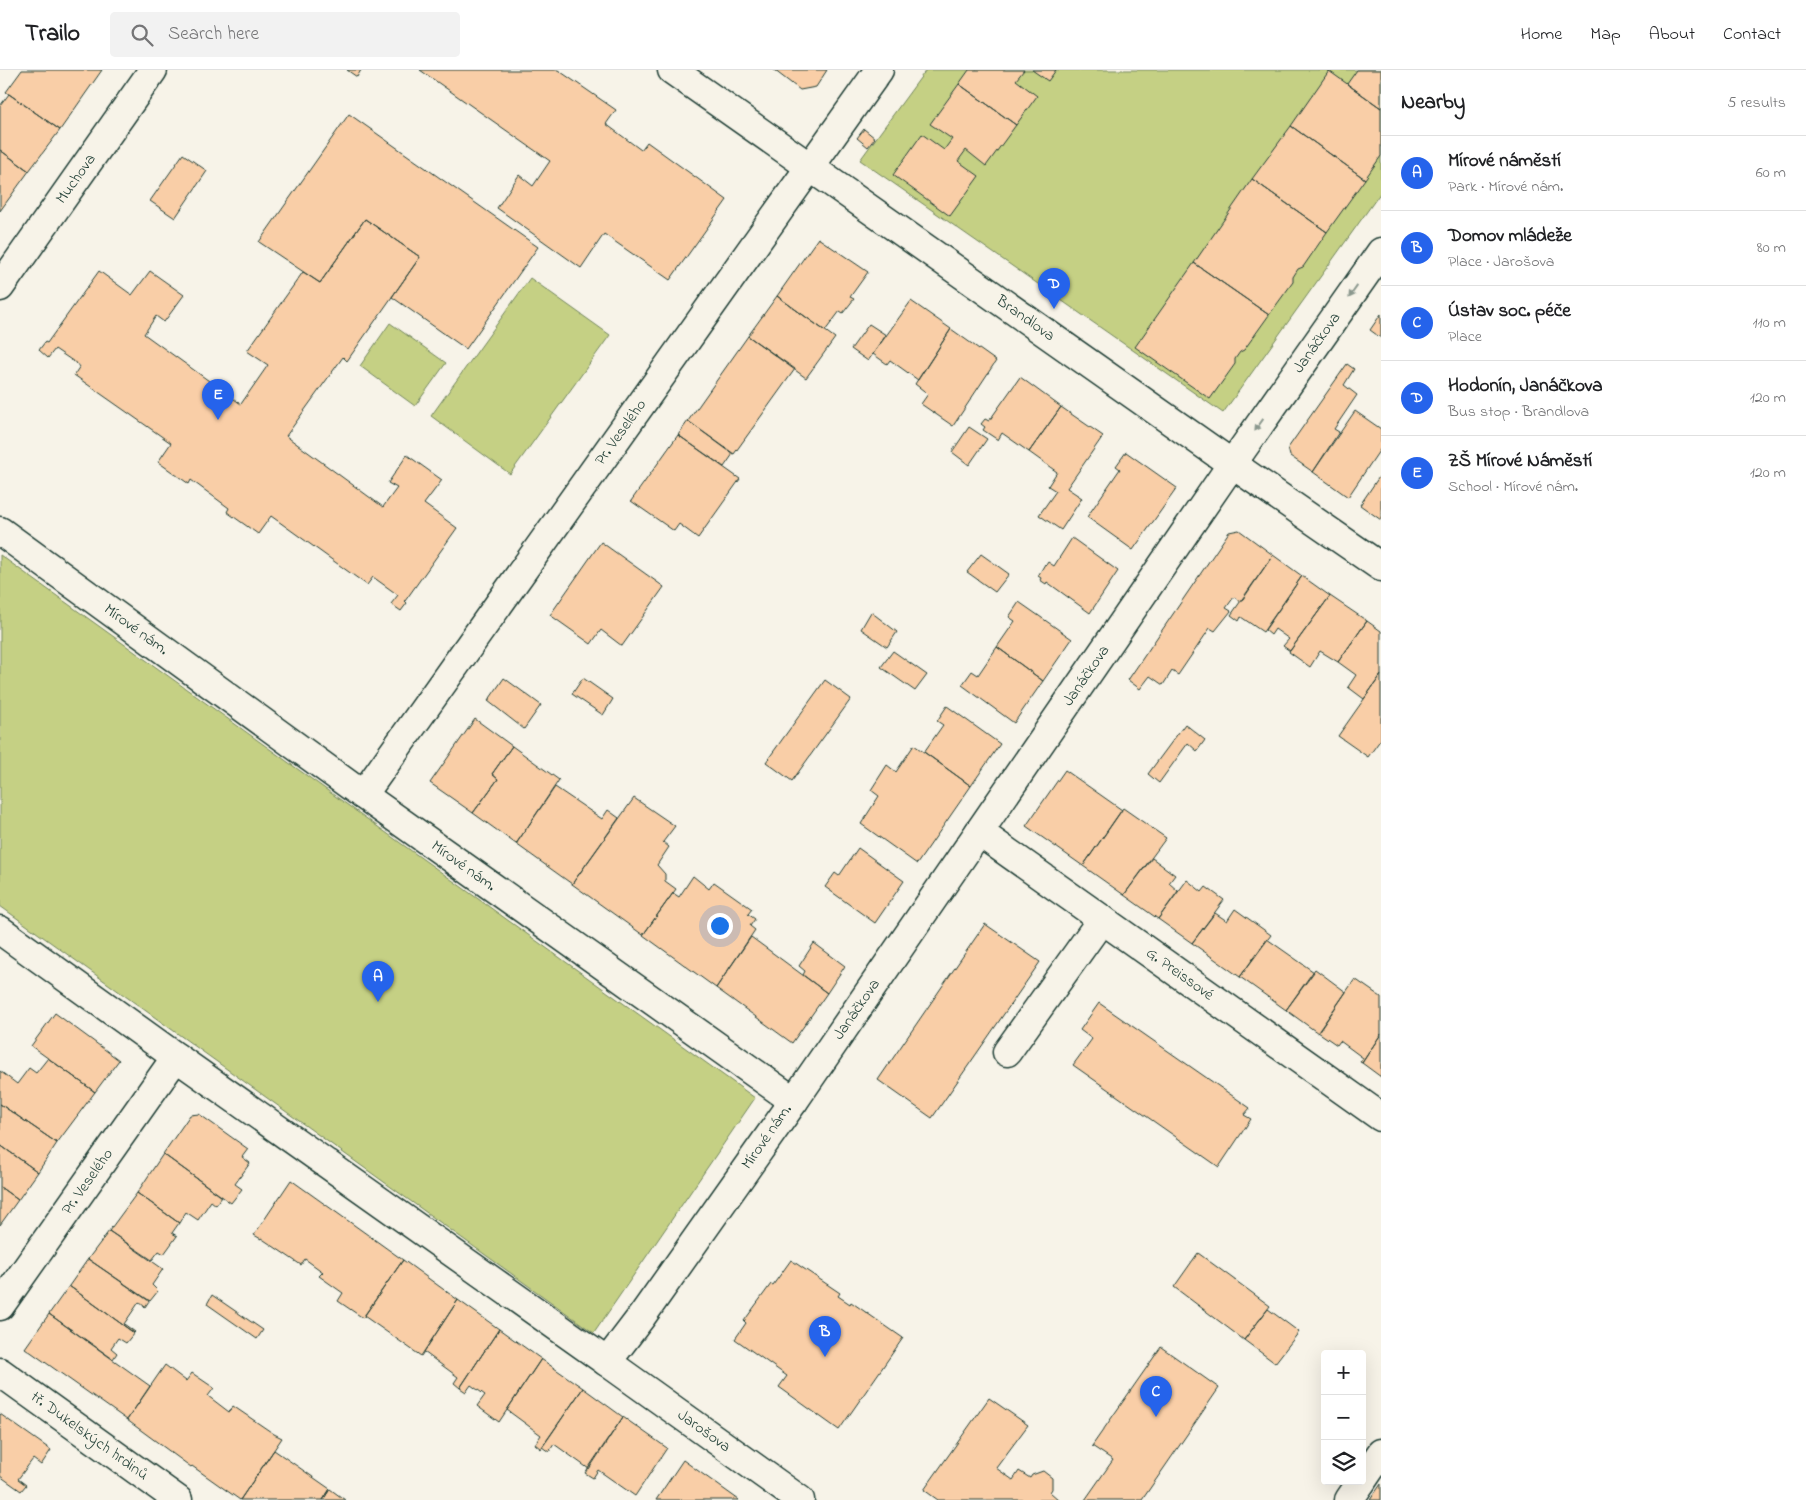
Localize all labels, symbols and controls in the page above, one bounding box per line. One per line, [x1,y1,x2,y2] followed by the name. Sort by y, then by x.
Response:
[110,12,460,57] search box
[25,17,80,52] text: Trailo
[128,21,156,49] icon: search
[168,21,259,48] text: Search here
[1521,22,1562,48] text: Home
[1590,22,1621,48] text: Map
[1649,22,1695,48] text: About
[1723,22,1781,48] text: Contact
[1401,88,1465,118] text: Nearby
[1727,91,1786,115] text: 5 results
[1448,148,1561,175] text: Mírové náměstí
[50,149,102,209] street label: Muchova
[1412,161,1422,185] text: A
[1756,161,1786,185] text: 60 m
[1448,175,1563,199] text: Park · Mírové nám.
[1448,223,1572,250] text: Domov mládeže
[1412,236,1422,260] text: B
[1757,236,1786,260] text: 80 m
[1448,250,1554,274] text: Place · Jarošova
[1038,268,1070,309] pin: D
[1348,285,1358,299] one-way arrow
[990,289,1060,348] street label: Brandlova
[1448,298,1571,325] text: Ústav soc. péče
[1287,308,1347,378] street label: Janáčkova
[1413,311,1421,335] text: C
[1752,311,1786,335] text: 110 m
[1448,325,1482,349] text: Place
[1448,373,1602,400] text: Hodonín, Janáčkova
[202,379,234,420] pin: E
[1411,386,1423,410] text: D
[1750,386,1786,410] text: 120 m
[589,394,653,471] street label: Pr. Veselého
[1448,400,1589,424] text: Bus stop · Brandlova
[1254,418,1264,432] one-way arrow
[1448,448,1592,475] text: ZŠ Mírové Náměstí
[1412,461,1422,485] text: E
[1750,461,1786,485] text: 120 m
[1448,475,1578,499] text: School · Mírové nám.
[98,598,173,662] street label: Mírové nám.
[1057,640,1116,711] street label: Janáčkova
[426,835,501,898] street label: Mírové nám.
[707,913,733,939] your location
[1141,942,1219,1007] street label: G. Preissové
[362,961,394,1002] pin: A
[827,974,887,1045] street label: Janáčkova
[736,1099,798,1175] street label: Mírové nám.
[56,1144,120,1220] street label: Pr. Veselého
[809,1316,841,1357] pin: B
[1321,1350,1366,1485] map controls
[1321,1350,1366,1395] button: +
[1140,1376,1172,1417] pin: C
[25,1386,153,1487] street label: tř. Dukelských hrdinů
[1321,1395,1366,1440] button: −
[672,1404,736,1459] street label: Jarošova
[1321,1440,1366,1485] button: layers

